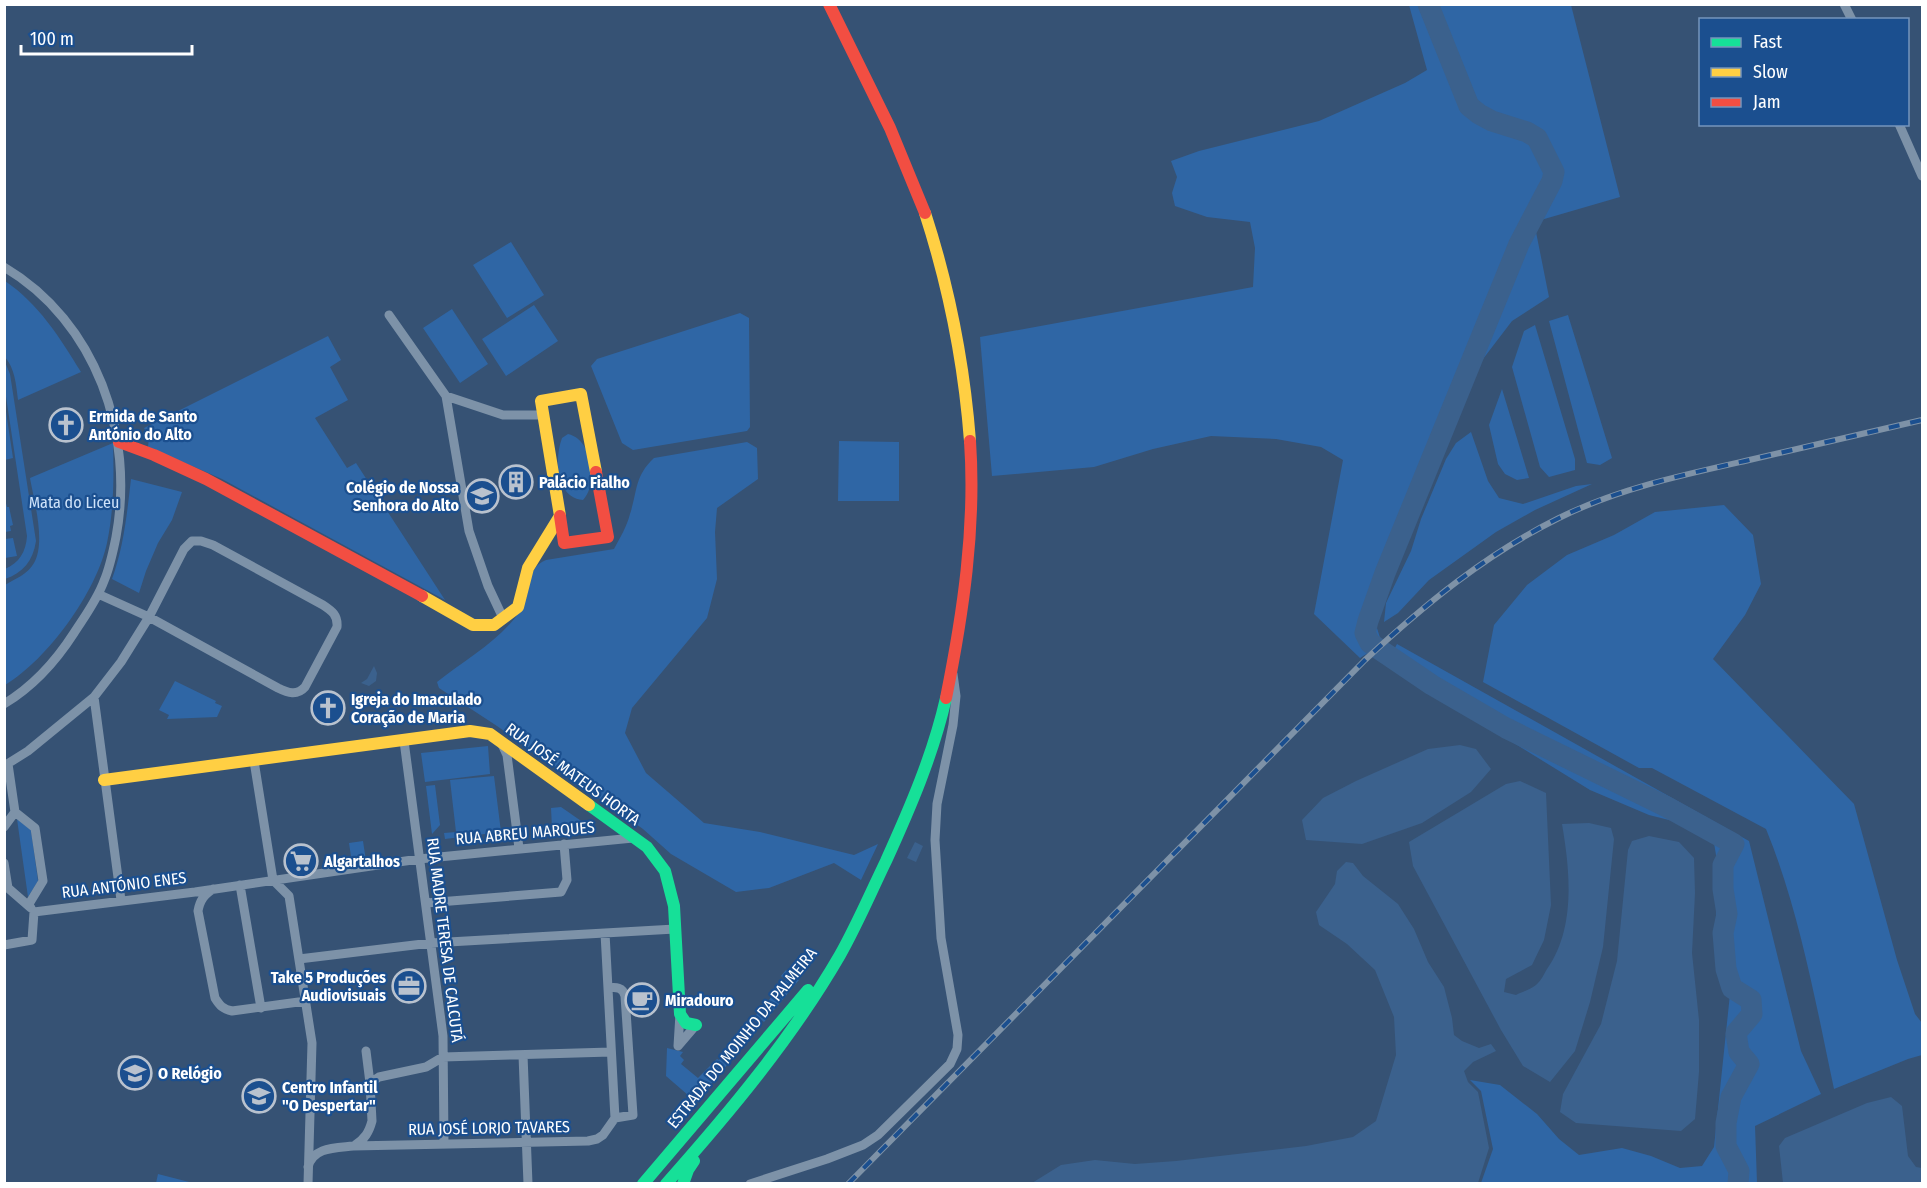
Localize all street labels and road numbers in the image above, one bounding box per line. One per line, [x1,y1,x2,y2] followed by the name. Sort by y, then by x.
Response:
[502,719,644,830] street label: RUA JOSÉ MATEUS HORTA
[455,817,595,849] street label: RUA ABREU MARQUES
[423,837,467,1044] street label: RUA MADRE TERESA DE CALCUTÁ
[61,868,187,902] street label: RUA ANTÓNIO ENES
[663,943,821,1132] street label: ESTRADA DO MOINHO DA PALMEIRA
[408,1117,570,1139] street label: RUA JOSÉ LORJO TAVARES

